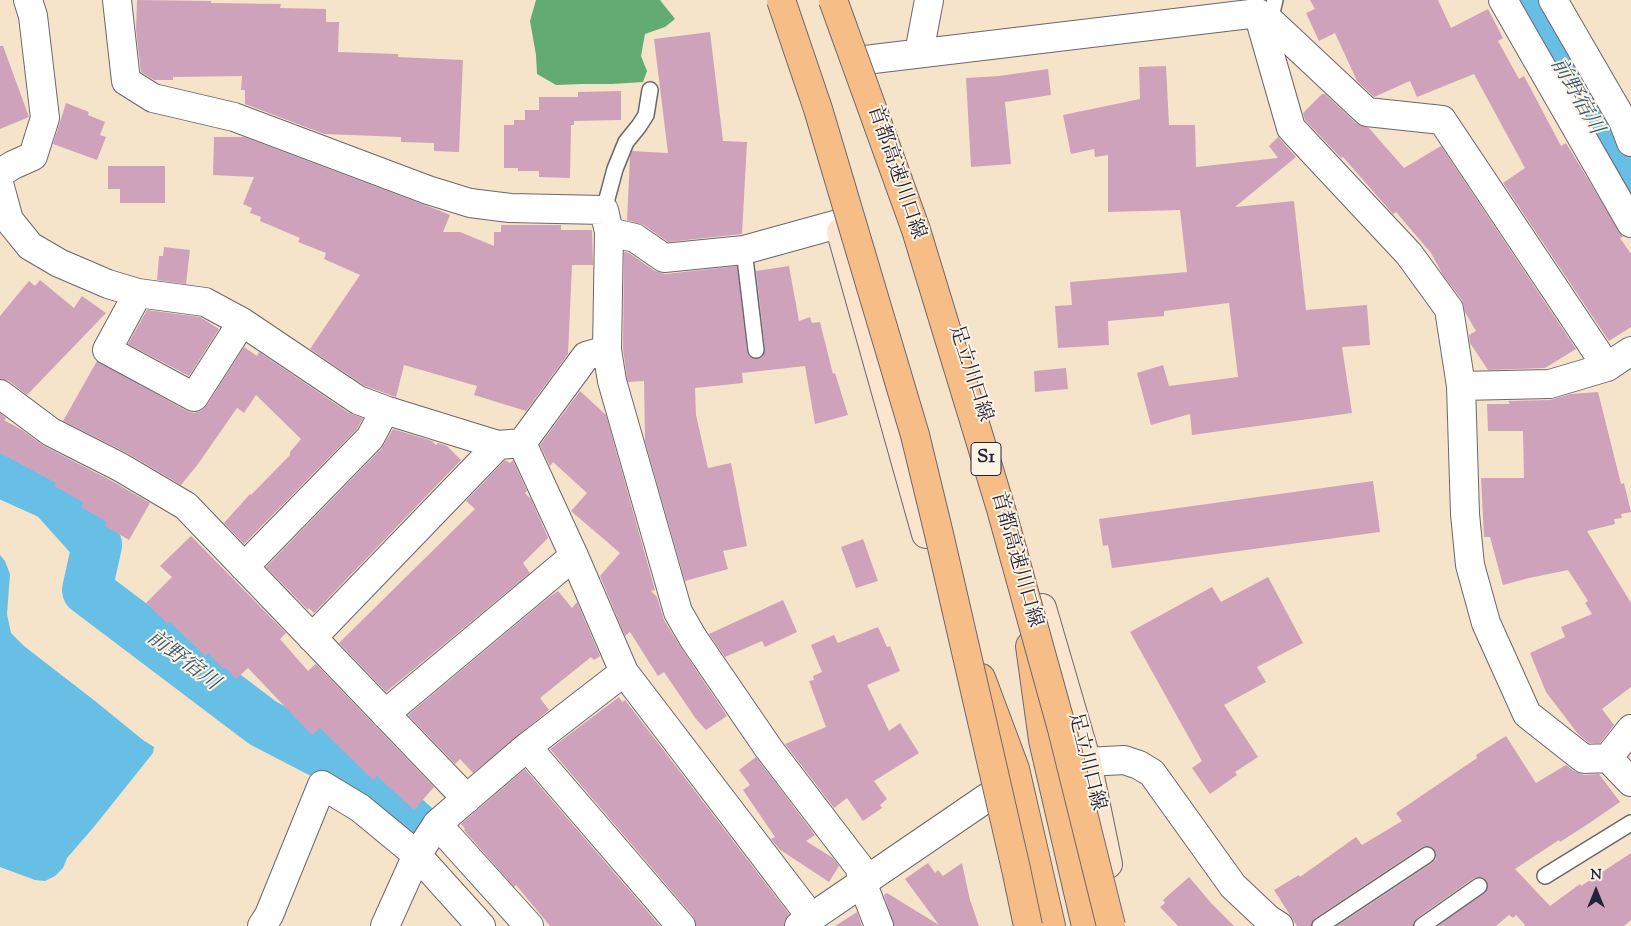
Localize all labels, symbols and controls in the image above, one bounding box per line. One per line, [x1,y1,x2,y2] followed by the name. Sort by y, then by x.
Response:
[1543,54,1607,140] water label: 前野宿川
[861,103,929,243] street label: 首都高速川口線
[942,323,996,425] street label: 足立川口線
[971,442,1001,476] road number: S1
[984,489,1046,631] street label: 首都高速川口線
[141,627,223,697] water label: 前野宿川
[1061,711,1109,813] street label: 足立川口線
[1571,866,1621,916] north arrow
[1590,866,1602,886] text: N

